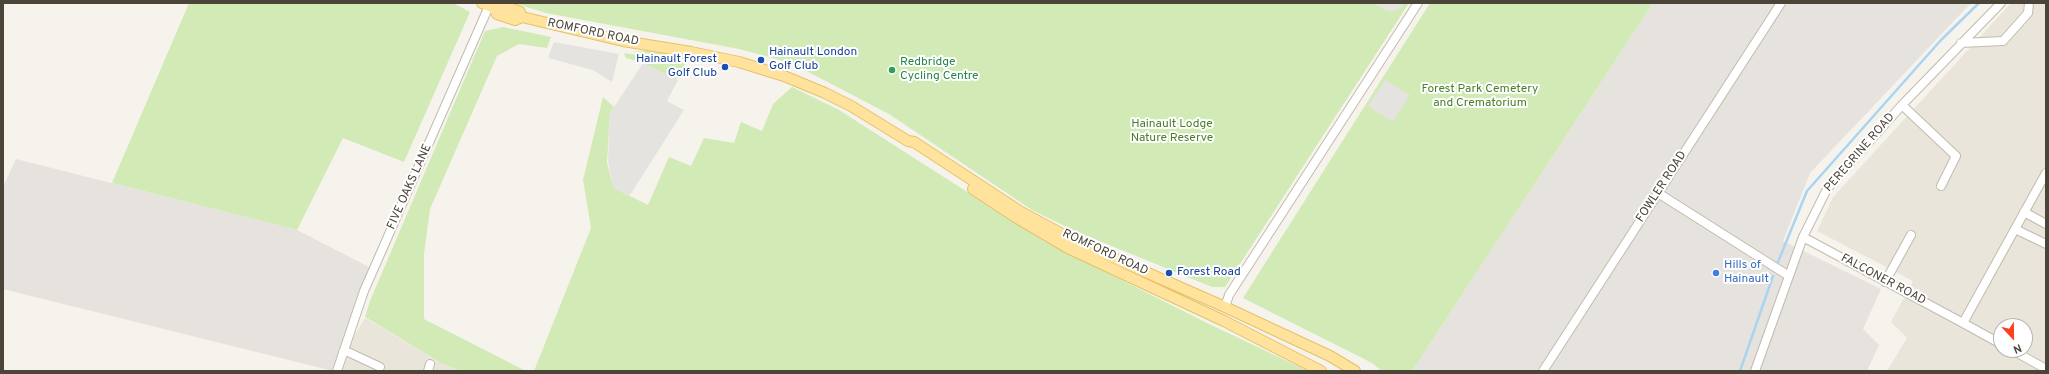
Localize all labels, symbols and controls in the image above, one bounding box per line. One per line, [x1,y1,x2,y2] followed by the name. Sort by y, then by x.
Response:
[546,16,640,50] street label: ROMFORD ROAD
[769,46,857,74] place label: Hainault London Golf Club
[636,53,717,81] place label: Hainault Forest Golf Club
[756,55,766,65] marker: Hainault London Golf Club
[900,56,979,84] place label: Redbridge Cycling Centre
[720,62,730,72] marker: Hainault Forest Golf Club
[887,65,897,75] marker: Redbridge Cycling Centre
[1422,83,1538,111] park label: Forest Park Cemetery and Crematorium
[1822,111,1898,195] street label: PEREGRINE ROAD
[1131,118,1213,146] park label: Hainault Lodge Nature Reserve
[385,142,435,232] street label: FIVE OAKS LANE
[1634,149,1690,225] street label: FOWLER ROAD
[1060,227,1150,279] street label: ROMFORD ROAD
[1838,251,1928,309] street label: FALCONER ROAD
[1724,259,1769,287] place label: Hills of Hainault
[1177,266,1241,280] place label: Forest Road
[1164,268,1174,278] marker: Forest Road
[1711,268,1721,278] marker: Hills of Hainault
[1993,318,2033,358] north arrow
[2011,340,2023,356] text: N

